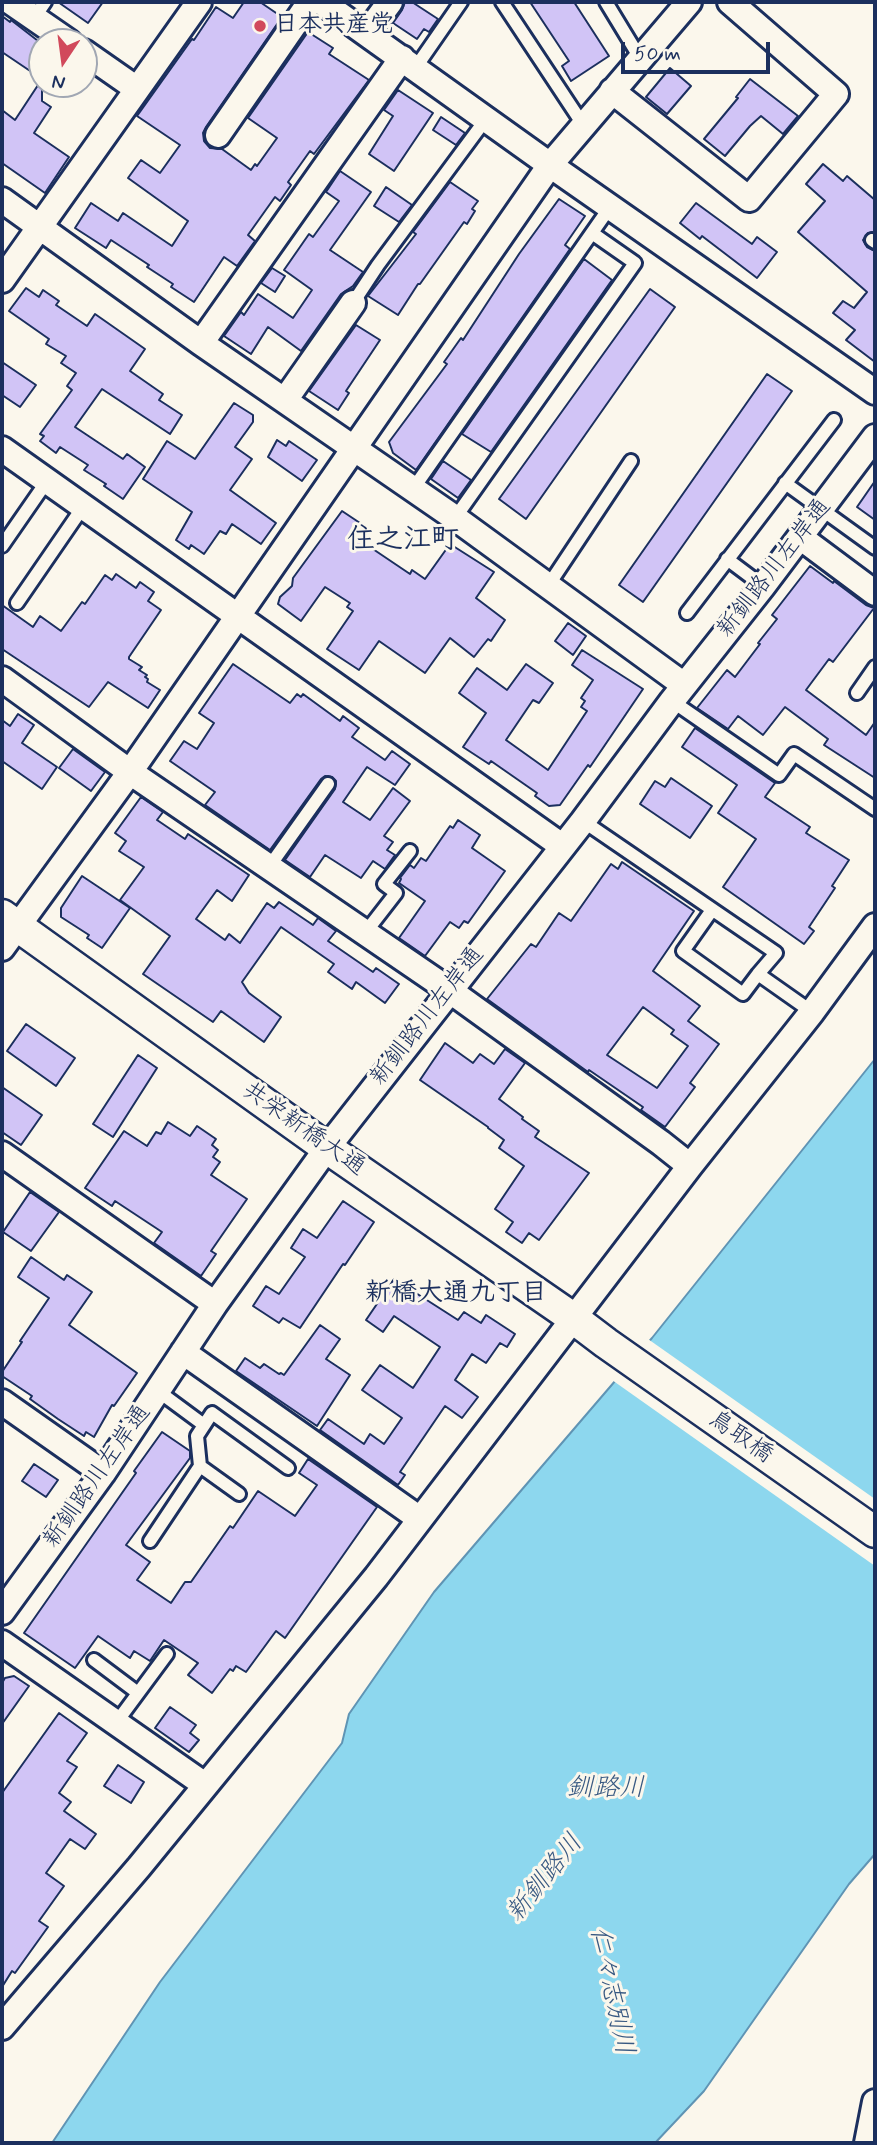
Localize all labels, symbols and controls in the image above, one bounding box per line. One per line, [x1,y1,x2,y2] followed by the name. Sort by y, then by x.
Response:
[274,12,394,40] place label: 日本共産党
[252,18,268,34] marker: 日本共産党
[28,28,98,98] north arrow
[625,28,774,72] scale bar
[634,40,681,68] text: 50 m
[50,68,68,96] text: N
[712,494,838,644] street label: 新釧路川左岸通
[347,524,459,558] district label: 住之江町
[365,942,491,1092] street label: 新釧路川左岸通
[236,1077,370,1183] street label: 共栄新橋大通
[365,1279,547,1311] district label: 新橋大通九丁目
[38,1400,158,1554] street label: 新釧路川左岸通
[702,1406,778,1470] street label: 鳥取橋
[567,1774,645,1806] water label: 釧路川
[501,1829,591,1929] water label: 新釧路川
[581,1924,639,2058] water label: 仁々志別川

